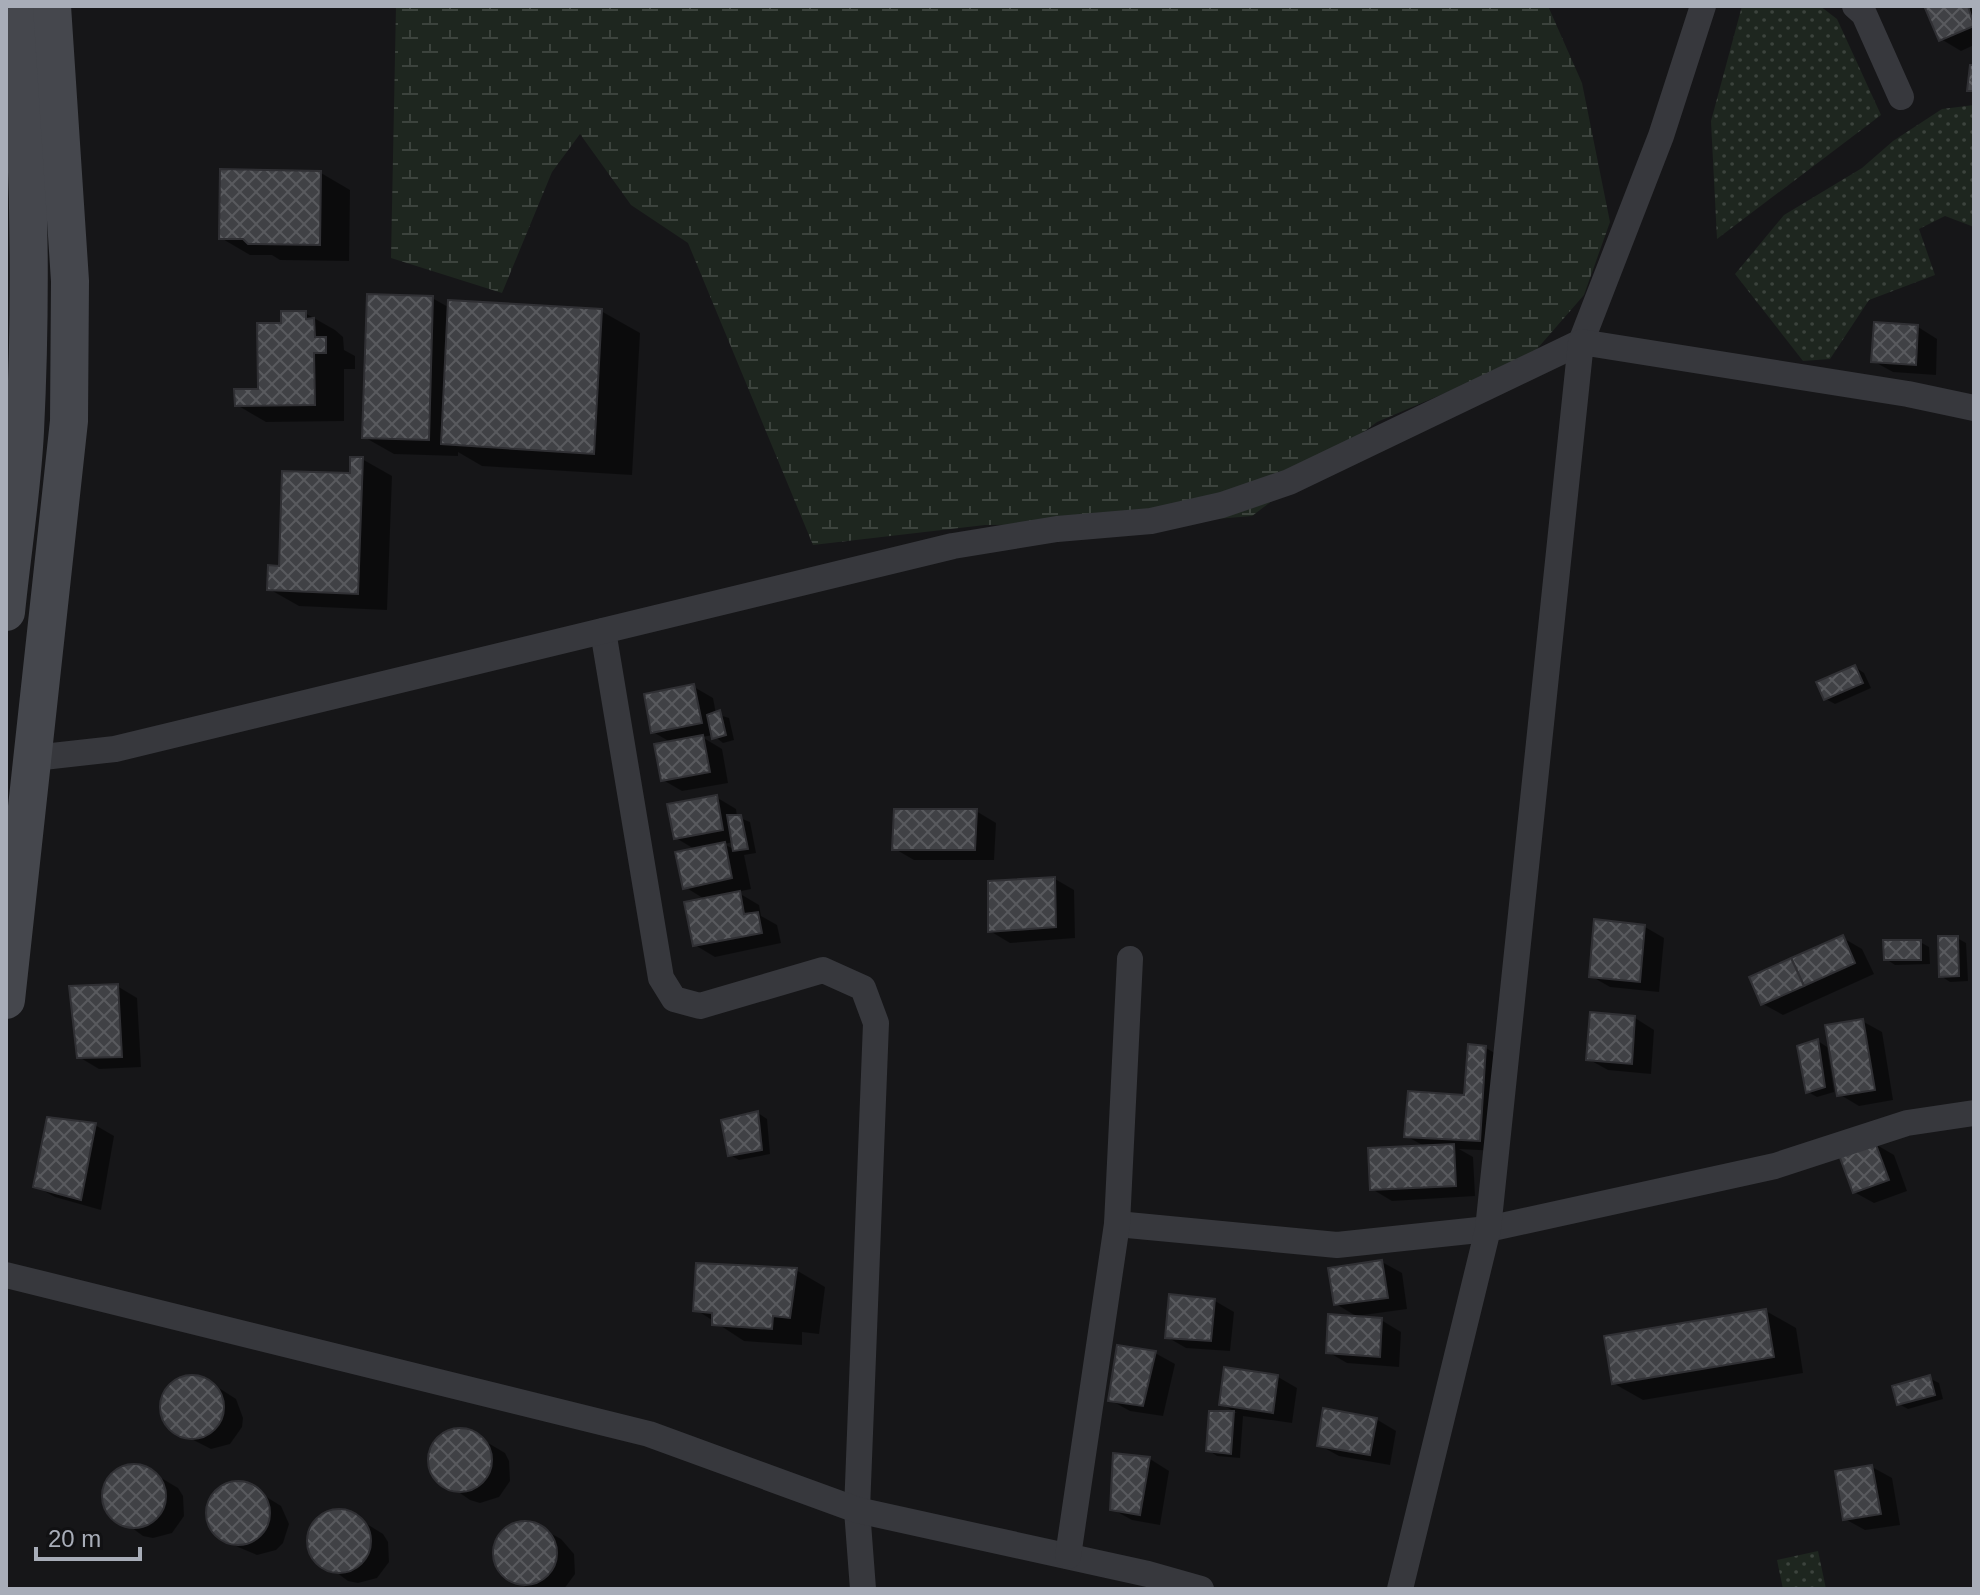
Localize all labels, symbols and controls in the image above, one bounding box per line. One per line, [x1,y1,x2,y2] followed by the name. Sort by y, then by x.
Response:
[36,1511,140,1561] scale bar
[48,1525,101,1552] text: 20 m

